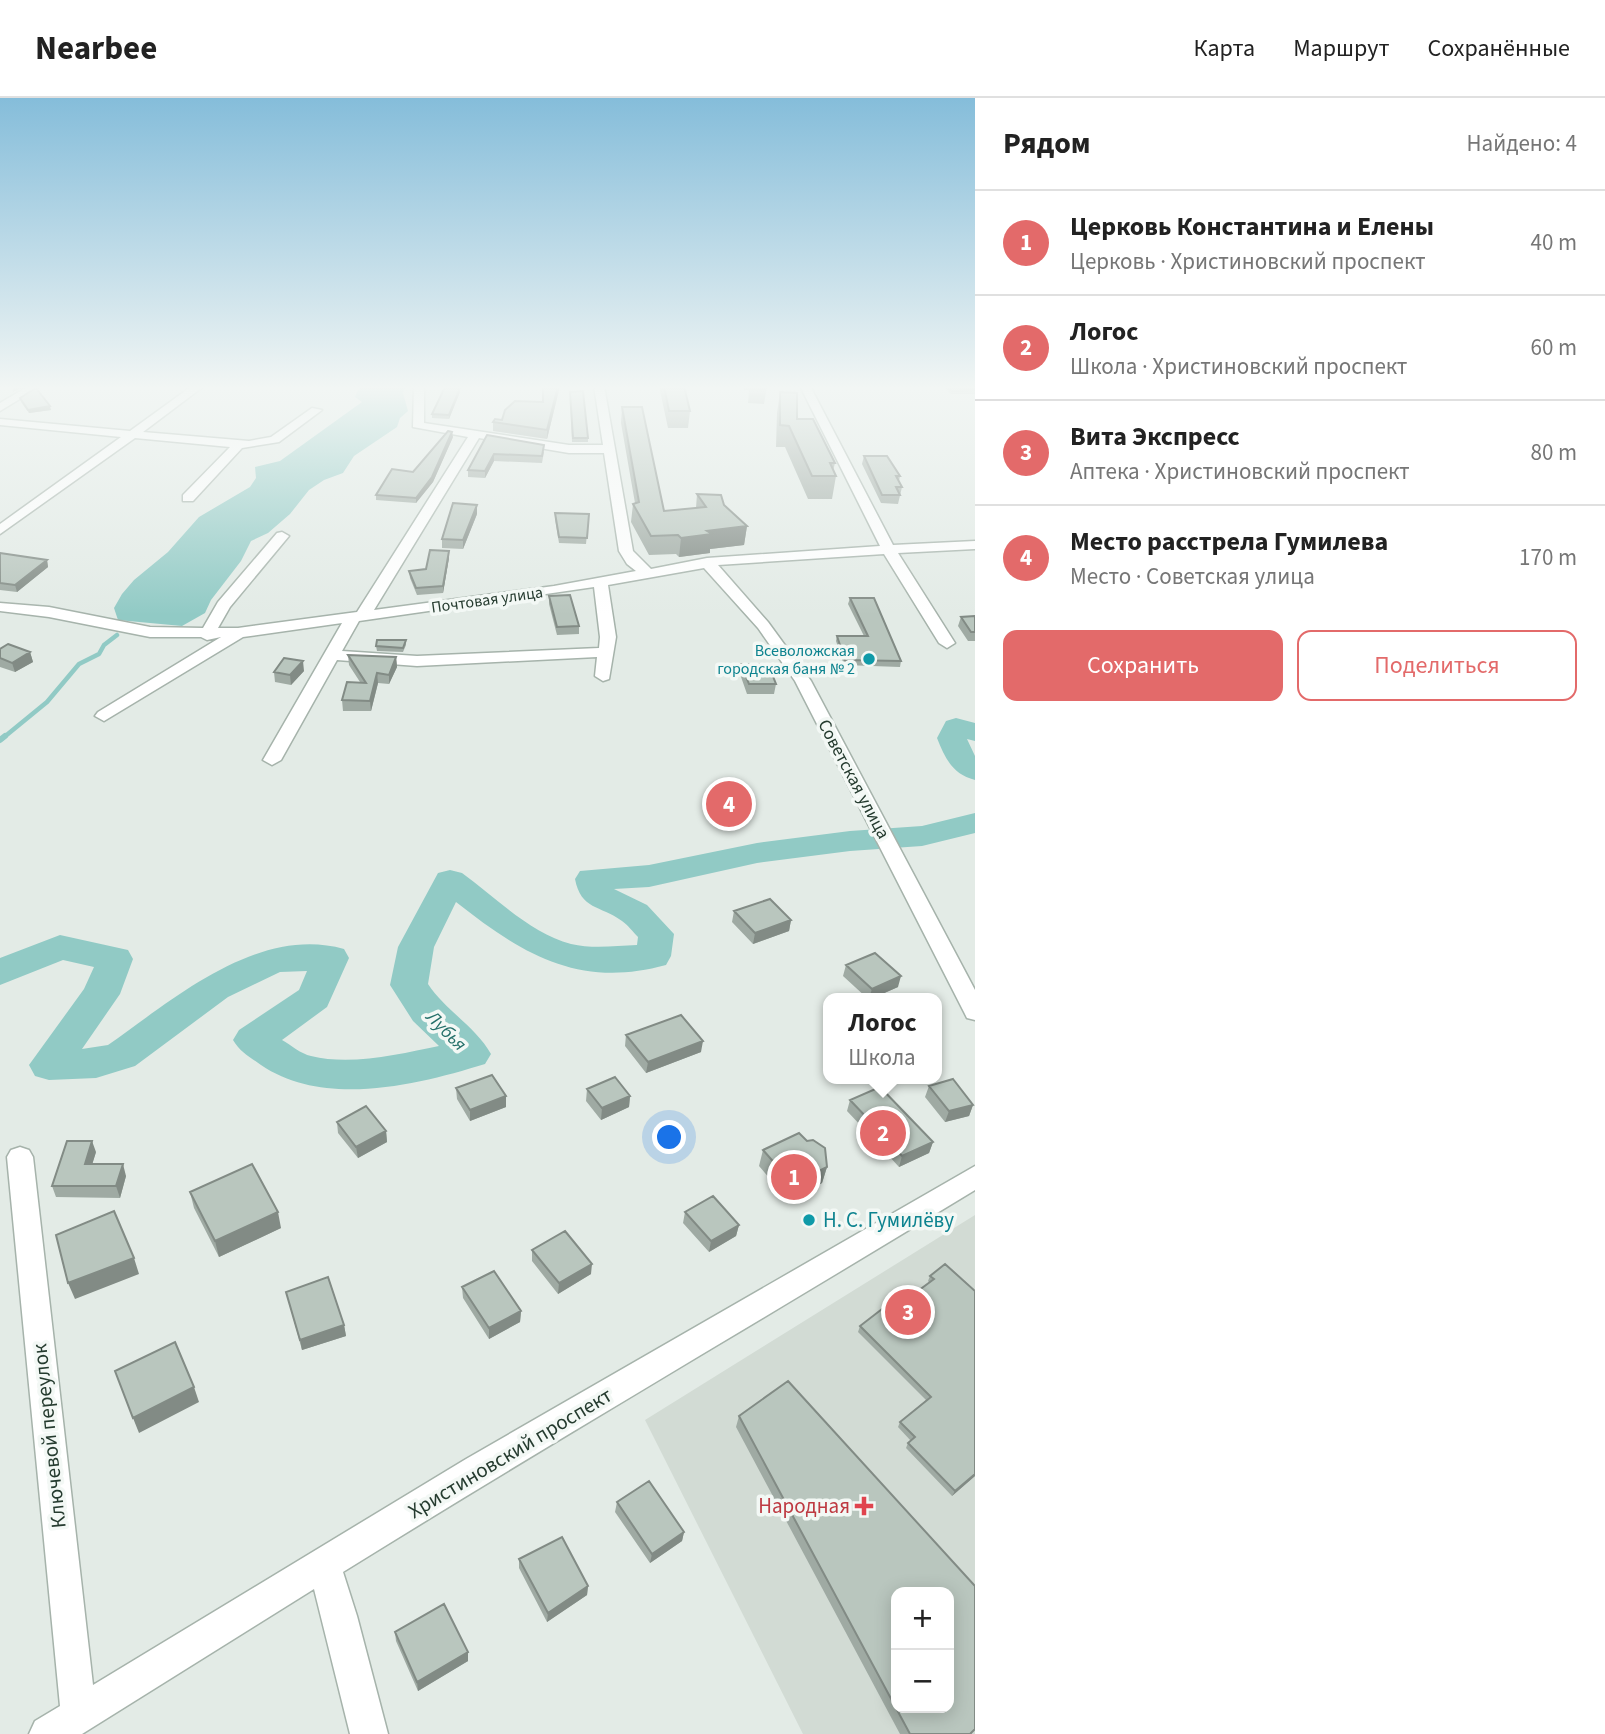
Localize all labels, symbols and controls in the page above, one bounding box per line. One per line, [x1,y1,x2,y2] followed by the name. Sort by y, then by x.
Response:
[35,25,157,72] text: Nearbee
[1194,31,1255,66] text: Карта
[1293,31,1389,66] text: Маршрут
[1427,31,1570,66] text: Сохранённые
[1003,122,1091,165] text: Рядом
[1467,127,1577,160] text: Найдено: 4
[1070,208,1434,245] text: Церковь Константина и Елены
[1020,226,1032,259] text: 1
[1530,226,1577,259] text: 40 m
[1070,245,1426,278] text: Церковь · Христиновский проспект
[1070,313,1138,350] text: Логос
[1020,331,1032,364] text: 2
[1530,331,1577,364] text: 60 m
[1070,350,1407,383] text: Школа · Христиновский проспект
[1070,418,1240,455] text: Вита Экспресс
[1020,436,1032,469] text: 3
[1530,436,1577,469] text: 80 m
[1070,455,1410,488] text: Аптека · Христиновский проспект
[1070,523,1388,560] text: Место расстрела Гумилева
[1020,541,1032,574] text: 4
[1519,541,1577,574] text: 170 m
[1070,560,1315,593] text: Место · Советская улица
[430,581,544,619] street label: Почтовая улица
[1003,630,1283,701] button: Сохранить
[1297,630,1577,701] button: Поделиться
[717,640,855,680] place label: Всеволожская городская баня № 2
[861,651,877,667] marker: Всеволожская городская баня № 2
[812,715,896,843] street label: Советская улица
[706,778,752,830] pin: 4
[823,993,942,1084] popup
[419,1004,472,1057] water label: Лубья
[848,1004,917,1041] text: Логос
[848,1041,916,1074] text: Школа
[860,1107,906,1159] pin: 2
[652,1120,686,1154] your location
[771,1151,817,1203] pin: 1
[823,1205,954,1235] place label: Н. С. Гумилёву
[801,1212,817,1228] marker: Н. С. Гумилёву
[885,1286,931,1338] pin: 3
[24,1342,74,1530] street label: Ключевой переулок
[402,1380,618,1526] street label: Христиновский проспект
[758,1491,850,1521] place label: Народная
[856,1498,872,1514] marker: Народная
[891,1587,954,1713] map controls
[891,1587,954,1650] button: +
[891,1650,954,1713] button: −

